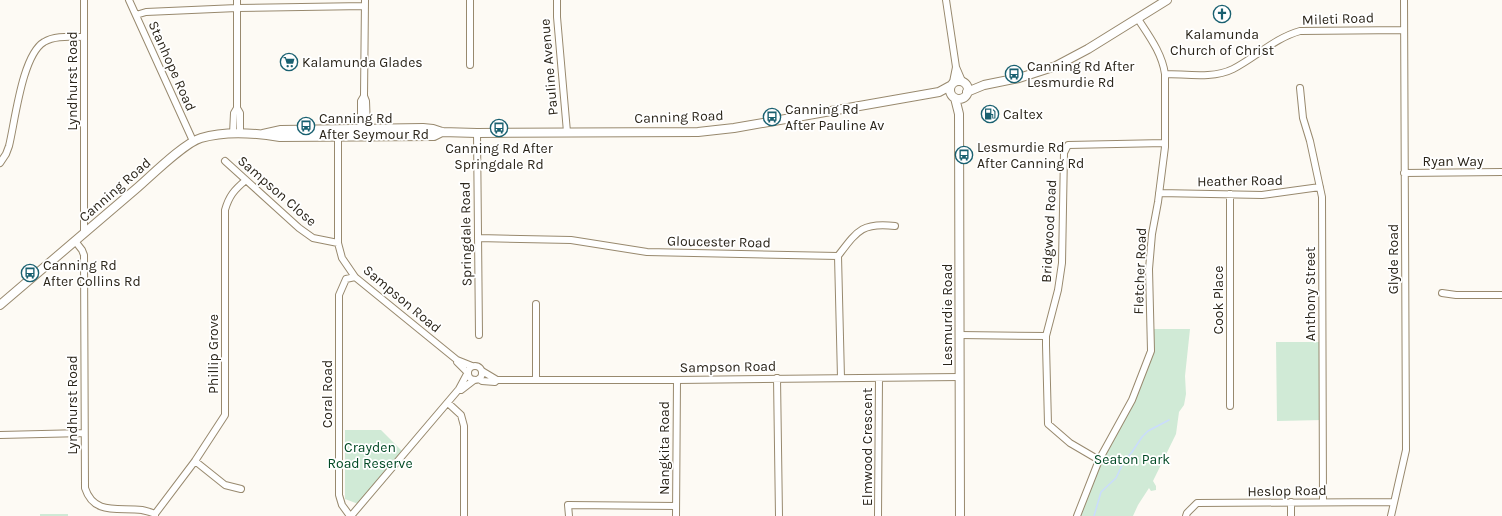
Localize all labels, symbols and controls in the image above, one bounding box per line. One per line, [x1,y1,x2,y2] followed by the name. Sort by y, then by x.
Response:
[1212,4,1232,24] church icon: Kalamunda Church of Christ
[1302,9,1374,29] street label: Mileti Road
[145,18,199,114] street label: Stanhope Road
[536,18,562,116] street label: Pauline Avenue
[1170,26,1274,59] place label: Kalamunda Church of Christ
[64,31,81,131] street label: Lyndhurst Road
[279,52,299,72] supermarket icon: Kalamunda Glades
[302,54,423,71] place label: Kalamunda Glades
[1027,58,1135,91] place label: Canning Rd After Lesmurdie Rd
[1004,64,1024,84] bus stop icon: Canning Rd After Lesmurdie Rd
[785,101,884,134] place label: Canning Rd After Pauline Av
[980,104,1000,124] fuel station icon: Caltex
[1003,106,1043,123] place label: Caltex
[634,107,724,127] street label: Canning Road
[762,107,782,127] bus stop icon: Canning Rd After Pauline Av
[319,110,429,143] place label: Canning Rd After Seymour Rd
[296,116,316,136] bus stop icon: Canning Rd After Seymour Rd
[489,118,509,138] bus stop icon: Canning Rd After Springdale Rd
[977,139,1084,172] place label: Lesmurdie Rd After Canning Rd
[445,140,554,173] place label: Canning Rd After Springdale Rd
[954,145,974,165] bus stop icon: Lesmurdie Rd After Canning Rd
[234,152,320,230] street label: Sampson Close
[1423,153,1484,170] street label: Ryan Way
[76,154,154,226] street label: Canning Road
[1197,172,1283,190] street label: Heather Road
[1038,179,1060,283] street label: Bridgwood Road
[457,181,475,287] street label: Springdale Road
[1385,224,1402,294] street label: Glyde Road
[1130,227,1150,315] street label: Fletcher Road
[667,233,771,251] street label: Gloucester Road
[1302,247,1319,341] street label: Anthony Street
[43,257,141,290] place label: Canning Rd After Collins Rd
[360,261,444,337] street label: Sampson Road
[20,263,40,283] bus stop icon: Canning Rd After Collins Rd
[939,264,956,366] street label: Lesmurdie Road
[1210,266,1227,334] street label: Cook Place
[205,314,222,394] street label: Phillip Grove
[64,355,81,455] street label: Lyndhurst Road
[680,358,776,376] street label: Sampson Road
[319,360,336,428] street label: Coral Road
[859,388,876,506] street label: Elmwood Crescent
[656,401,673,495] street label: Nangkita Road
[327,439,413,472] park label: Crayden Road Reserve
[1094,451,1170,468] park label: Seaton Park
[1247,482,1327,500] street label: Heslop Road

